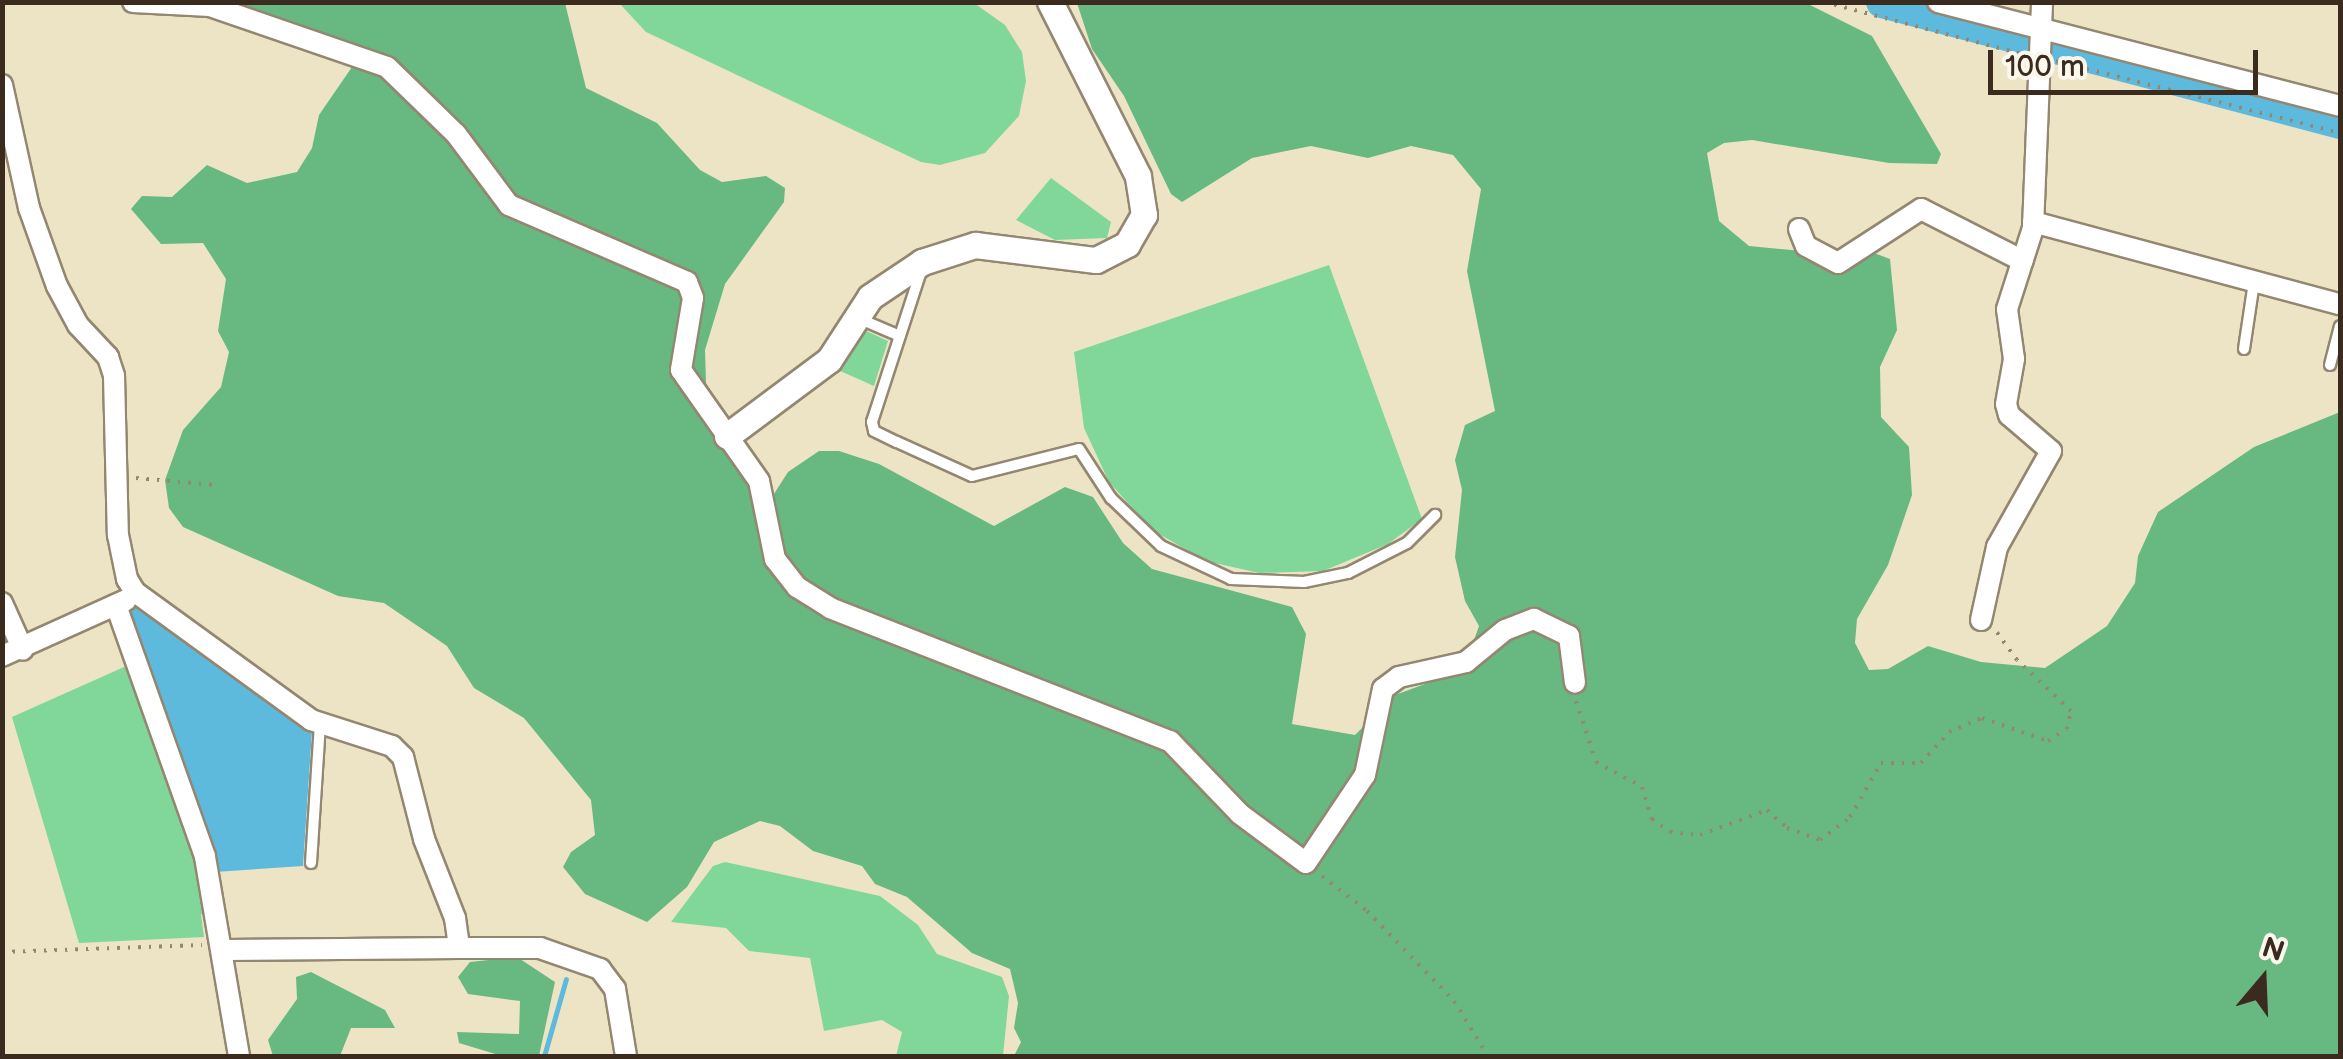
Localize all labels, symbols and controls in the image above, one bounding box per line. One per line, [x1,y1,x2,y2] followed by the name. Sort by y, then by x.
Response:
[1993,30,2263,92] scale bar
[2005,49,2085,85] text: 100 m
[2213,929,2313,1029] north arrow
[2258,931,2288,969] text: N

